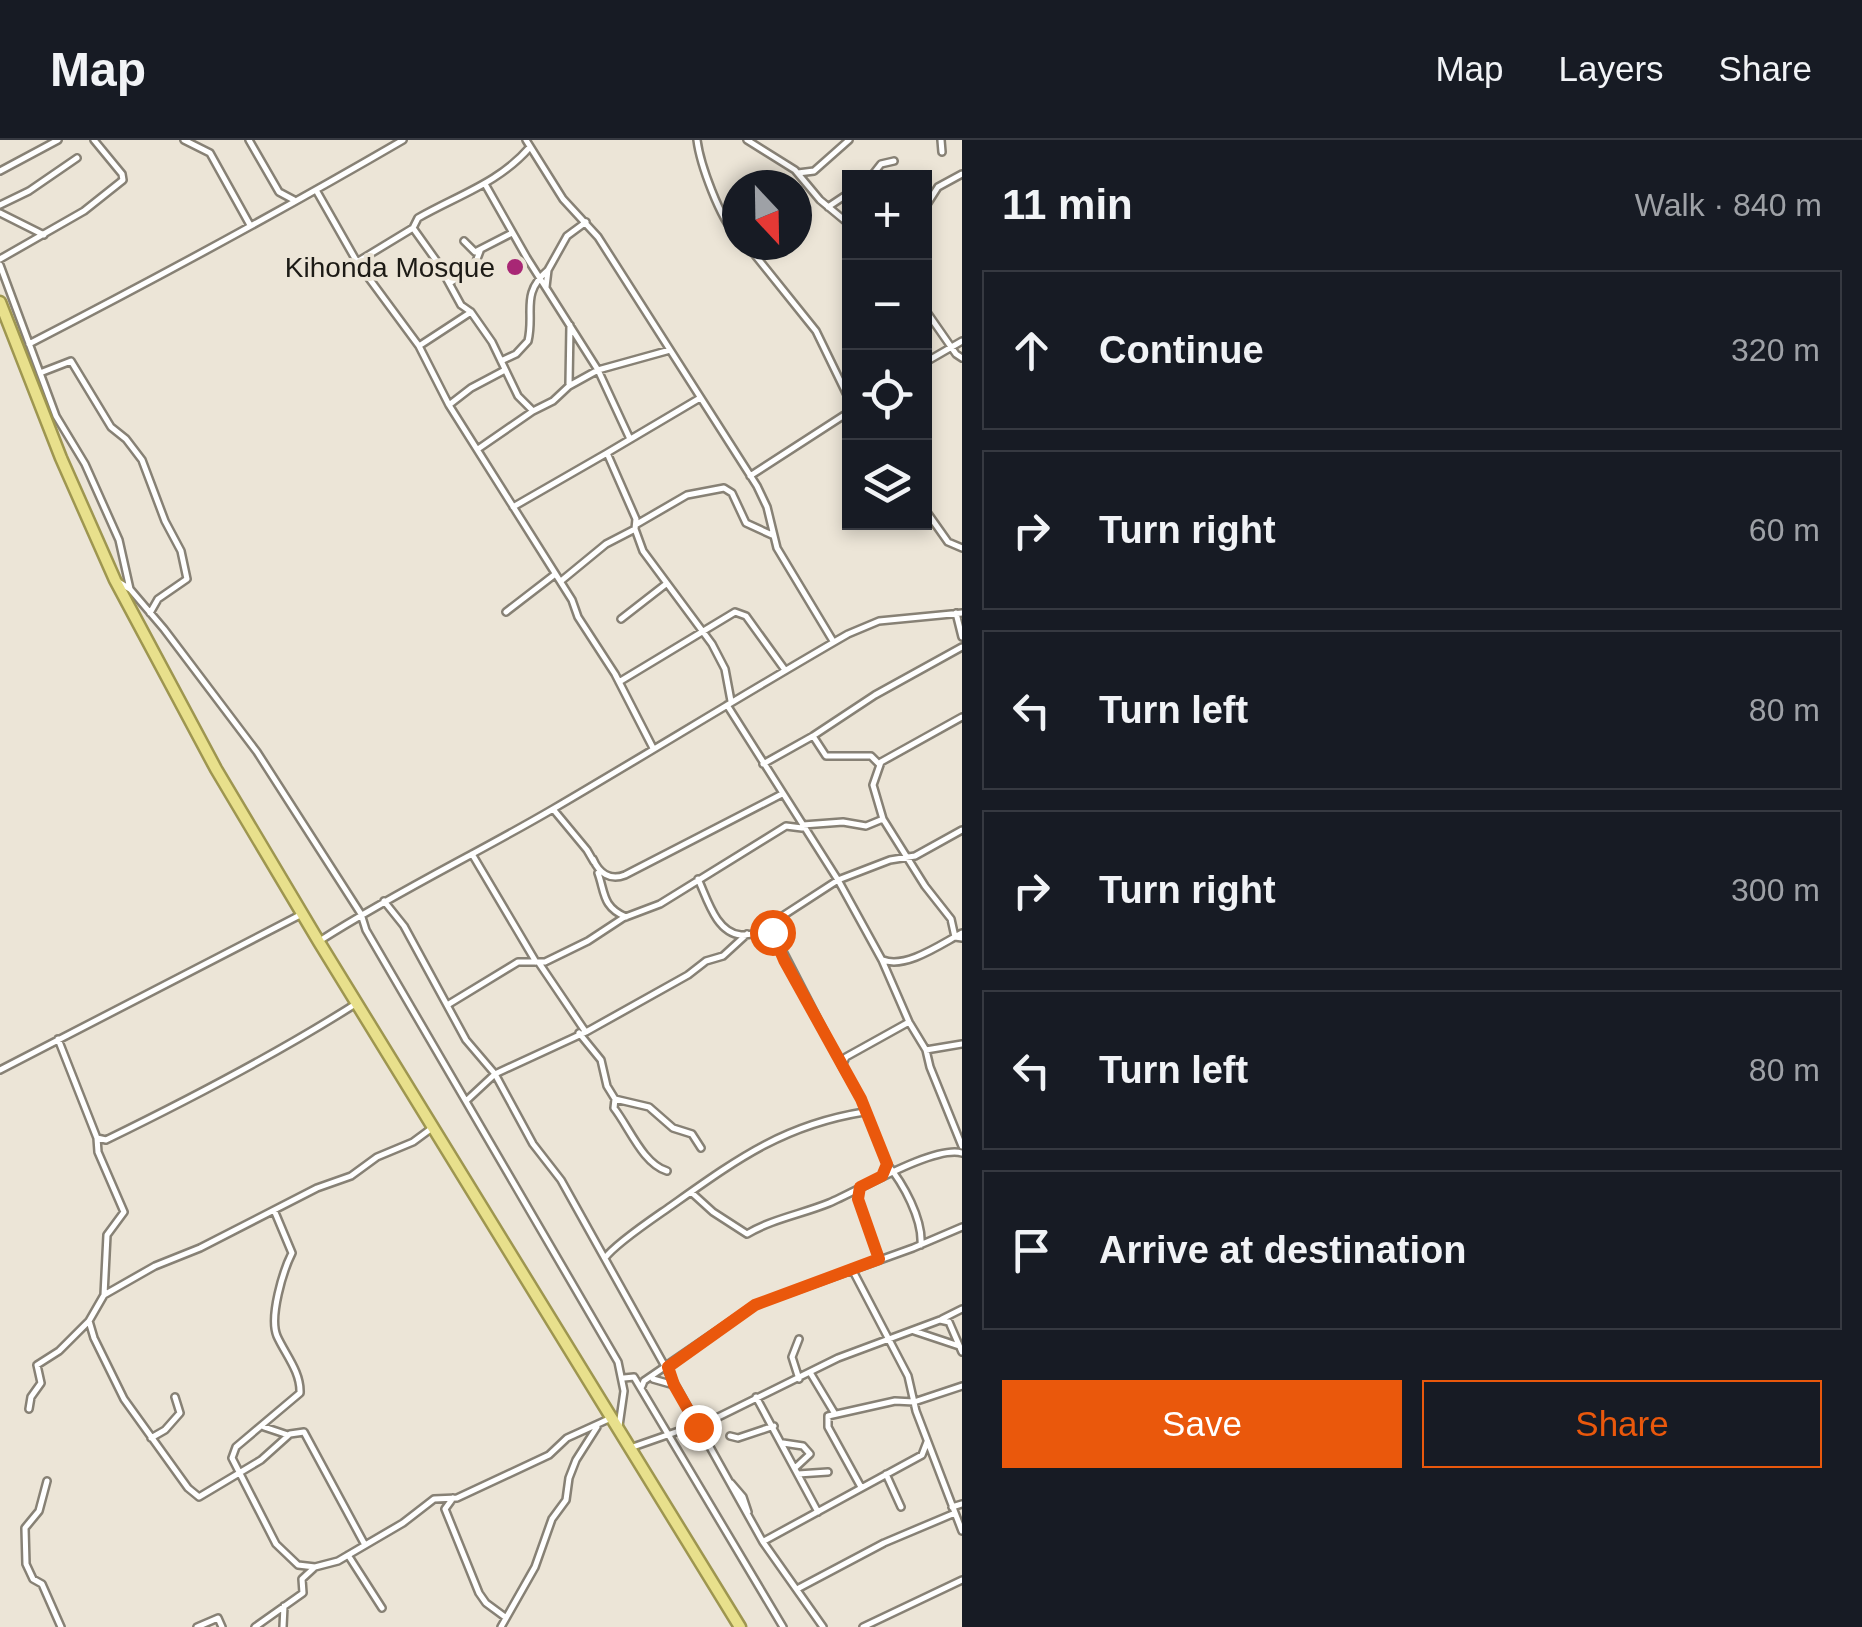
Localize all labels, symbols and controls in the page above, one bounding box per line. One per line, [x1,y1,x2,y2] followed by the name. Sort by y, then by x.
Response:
[50,43,146,96] text: Map
[1435,49,1504,88] text: Map
[1559,49,1664,88] text: Layers
[1719,49,1812,88] text: Share
[722,170,812,260] north arrow
[842,170,932,530] map controls
[842,170,932,260] button: +
[1002,181,1133,228] text: 11 min
[1635,187,1822,223] text: Walk · 840 m
[285,252,495,283] place label: Kihonda Mosque
[504,256,526,278] marker: Kihonda Mosque
[842,260,932,350] button: −
[1004,323,1059,378] icon: ahead
[1099,329,1264,371] text: Continue
[1731,332,1820,368] text: 320 m
[842,350,932,440] button: locate
[842,440,932,530] button: layers
[1004,503,1059,558] icon: right
[1099,509,1276,551] text: Turn right
[1749,512,1820,548] text: 60 m
[1004,683,1059,738] icon: left
[1099,689,1248,731] text: Turn left
[1749,692,1820,728] text: 80 m
[1004,863,1059,918] icon: right
[1099,869,1276,911] text: Turn right
[1731,872,1820,908] text: 300 m
[750,910,796,956] route start
[1004,1043,1059,1098] icon: left
[1099,1049,1248,1091] text: Turn left
[1749,1052,1820,1088] text: 80 m
[1004,1223,1059,1278] icon: arrive
[1099,1229,1466,1271] text: Arrive at destination
[1002,1380,1402,1468] button: Save
[1422,1380,1822,1468] button: Share
[676,1405,722,1451] route end

